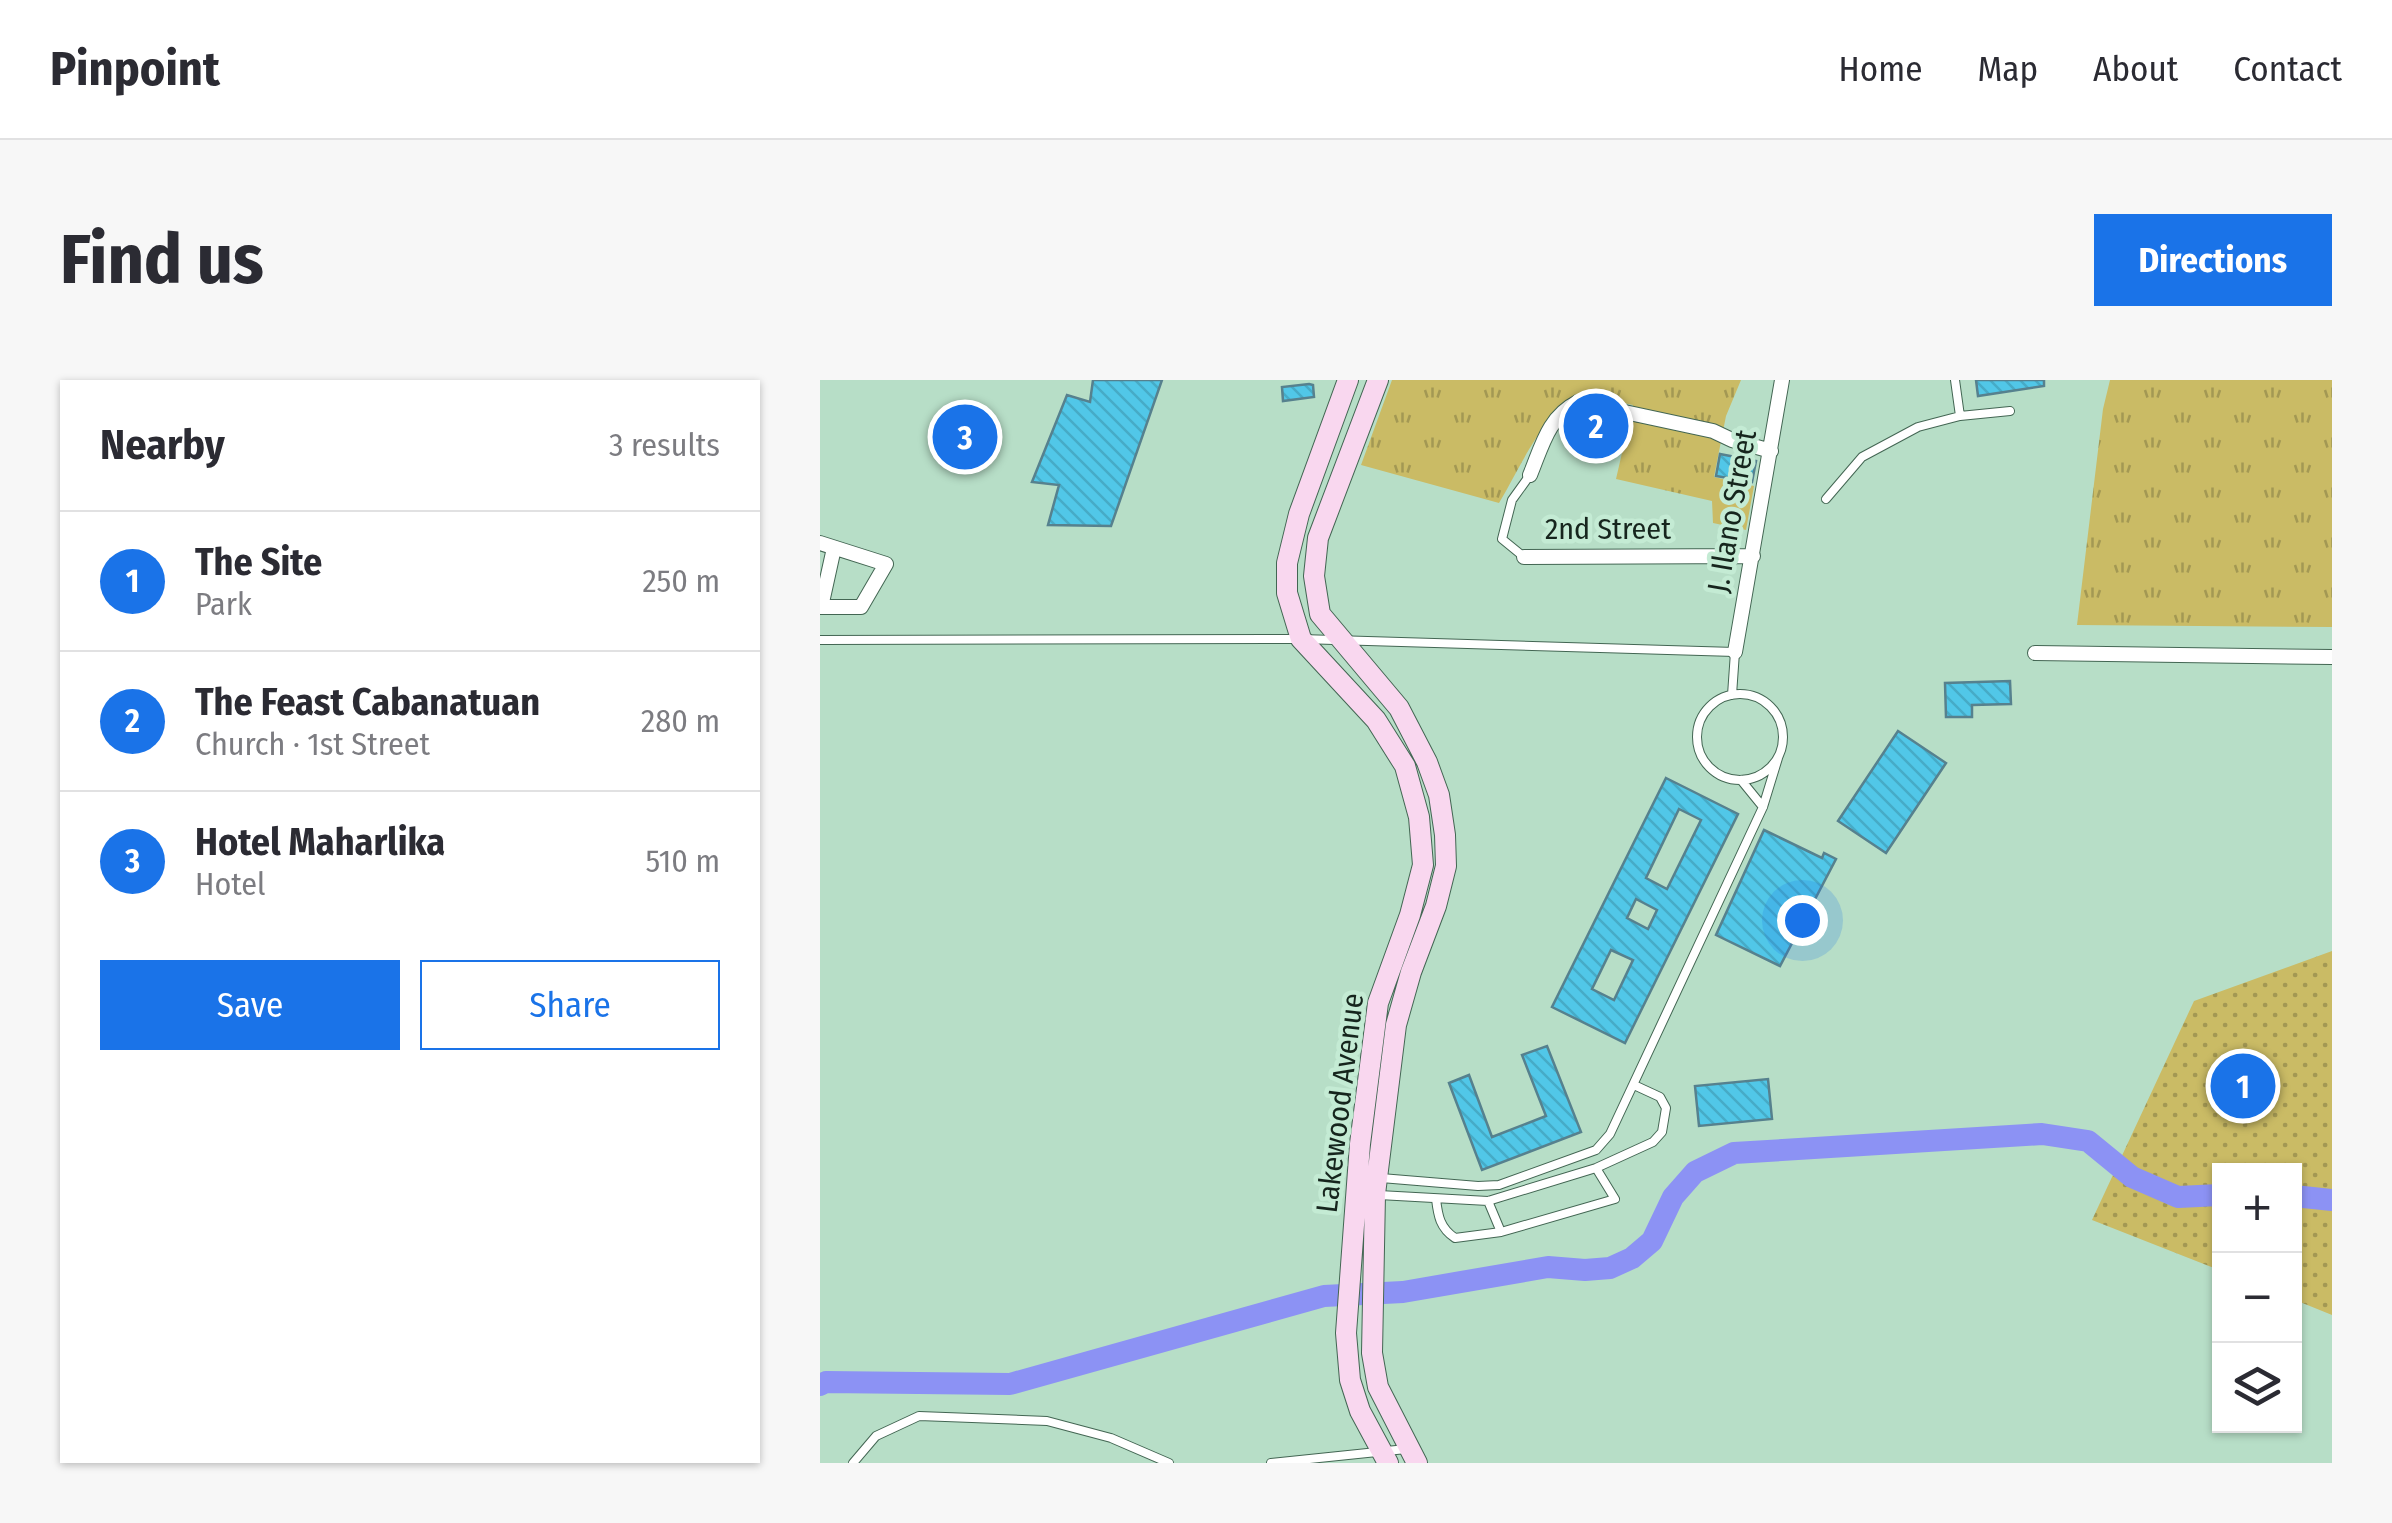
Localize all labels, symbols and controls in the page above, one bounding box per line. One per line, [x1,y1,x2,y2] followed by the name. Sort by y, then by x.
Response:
[50,40,220,98] text: Pinpoint
[1839,48,1922,90] text: Home
[1977,48,2038,90] text: Map
[2093,48,2178,90] text: About
[2233,48,2342,90] text: Contact
[2094,214,2332,306] button: Directions
[60,218,264,302] text: Find us
[1564,388,1628,464] pin: 2
[932,400,998,474] pin: 3
[100,420,225,470] text: Nearby
[609,426,720,464] text: 3 results
[1700,427,1764,595] street label: J. Ilano Street
[1545,511,1671,547] street label: 2nd Street
[195,539,322,585] text: The Site
[126,562,139,600] text: 1
[642,562,720,600] text: 250 m
[195,585,252,623] text: Park
[195,679,540,725] text: The Feast Cabanatuan
[125,702,140,740] text: 2
[641,702,720,740] text: 280 m
[195,725,430,763] text: Church · 1st Street
[195,819,445,865] text: Hotel Maharlika
[125,842,140,880] text: 3
[646,842,720,880] text: 510 m
[195,865,265,903] text: Hotel
[1777,895,1828,946] your location
[100,960,400,1050] button: Save
[420,960,720,1050] button: Share
[1309,991,1371,1215] street label: Lakewood Avenue
[2210,1048,2276,1124] pin: 1
[2212,1163,2302,1433] map controls
[2212,1163,2302,1253] button: +
[2212,1253,2302,1343] button: −
[2212,1343,2302,1433] button: layers

